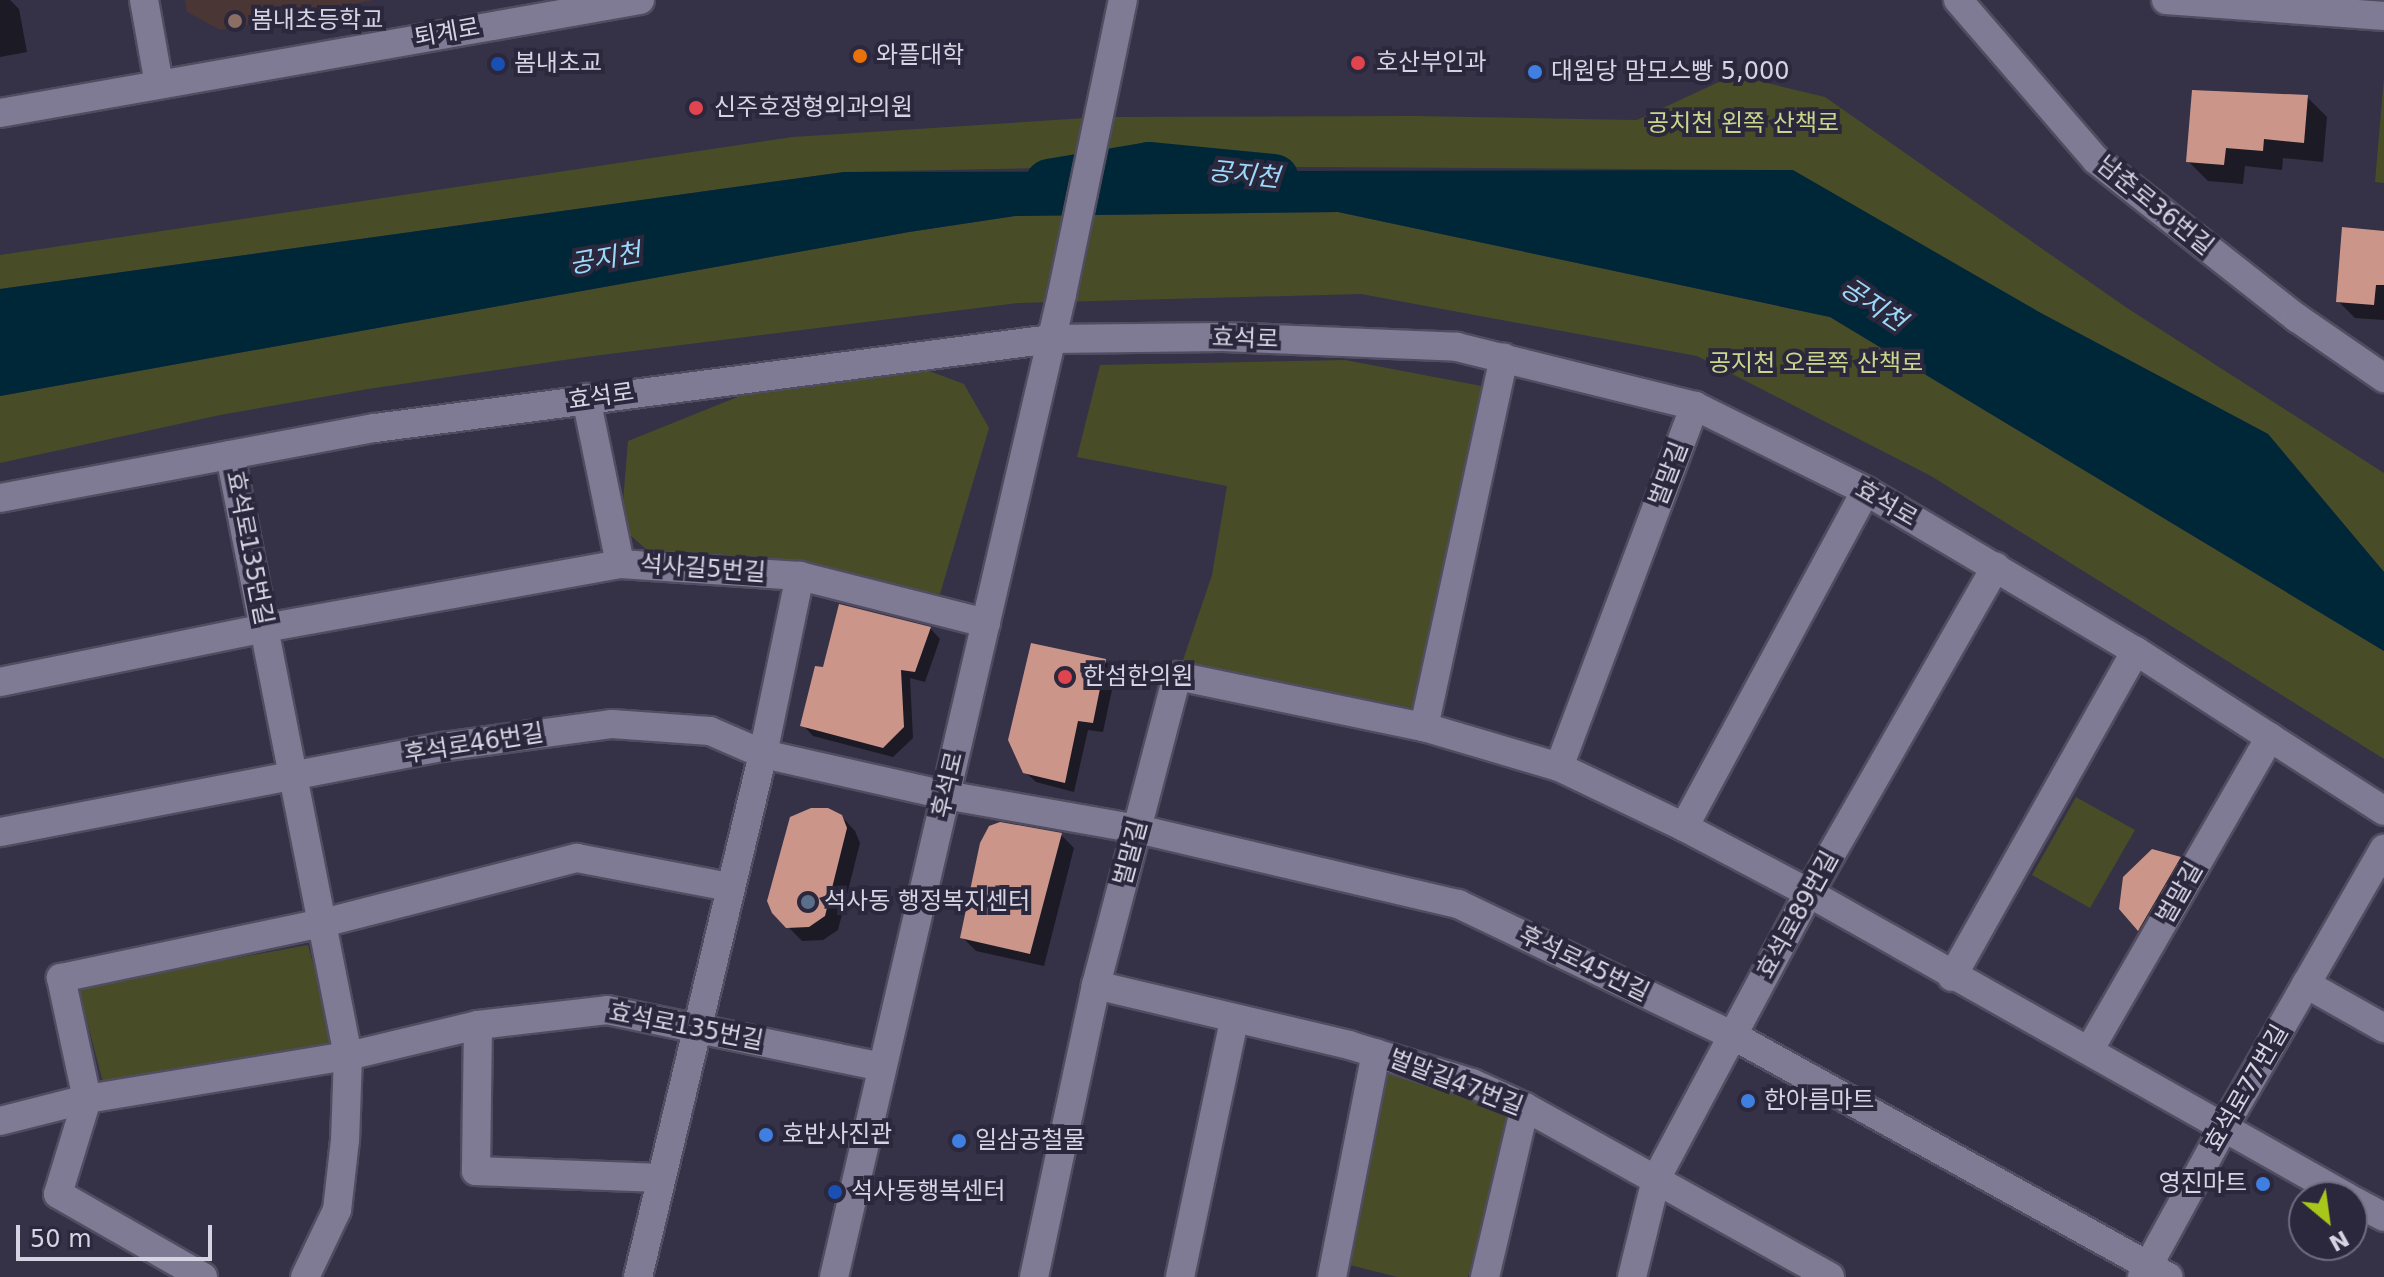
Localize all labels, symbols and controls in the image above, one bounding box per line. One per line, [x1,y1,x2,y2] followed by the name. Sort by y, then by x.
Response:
[251,7,383,35] place label: 봄내초등학교
[226,12,244,30] marker: 봄내초등학교
[412,13,482,53] street label: 퇴계로
[876,42,964,70] place label: 와플대학
[851,47,869,65] marker: 와플대학
[1376,49,1486,77] place label: 호산부인과
[514,50,602,78] place label: 봄내초교
[1347,52,1369,74] marker: 호산부인과
[489,55,507,73] marker: 봄내초교
[1551,58,1790,86] place label: 대원당 맘모스빵 5,000
[1526,63,1544,81] marker: 대원당 맘모스빵 5,000
[714,94,913,122] place label: 신주호정형외과의원
[685,97,707,119] marker: 신주호정형외과의원
[1647,110,1839,138] park label: 공치천 왼쪽 산책로
[2091,150,2219,262] street label: 남춘로36번길
[1207,156,1281,194] water label: 공지천
[567,237,643,281] water label: 공지천
[1835,272,1911,338] water label: 공지천
[1211,323,1279,355] street label: 효석로
[1709,350,1923,378] park label: 공지천 오른쪽 산책로
[566,378,636,416] street label: 효석로
[1644,438,1694,510] street label: 벌말길
[220,469,278,627] street label: 효석로135번길
[1850,475,1922,533] street label: 효석로
[639,550,767,588] street label: 석사길5번길
[1083,663,1193,691] place label: 한섬한의원
[1054,666,1076,688] marker: 한섬한의원
[402,719,546,769] street label: 후석로46번길
[927,749,969,821] street label: 후석로
[1109,817,1153,889] street label: 벌말길
[1751,846,1845,984] street label: 효석로89번길
[2151,857,2209,929] street label: 벌말길
[824,888,1030,916] place label: 석사동 행정복지센터
[799,893,817,911] marker: 석사동 행정복지센터
[1514,920,1654,1008] street label: 후석로45번길
[607,998,765,1056] street label: 효석로135번길
[2199,1020,2295,1156] street label: 효석로77번길
[1385,1044,1527,1122] street label: 벌말길47번길
[1764,1087,1874,1115] place label: 한아름마트
[1739,1092,1757,1110] marker: 한아름마트
[782,1121,892,1149] place label: 호반사진관
[757,1126,775,1144] marker: 호반사진관
[975,1127,1085,1155] place label: 일삼공철물
[950,1132,968,1150] marker: 일삼공철물
[2159,1170,2247,1198] place label: 영진마트
[2254,1175,2272,1193] marker: 영진마트
[851,1178,1006,1206] place label: 석사동행복센터
[2288,1181,2368,1261] north arrow
[826,1183,844,1201] marker: 석사동행복센터
[20,1209,216,1259] scale bar
[30,1225,92,1253] text: 50 m
[2325,1225,2353,1256] text: N

